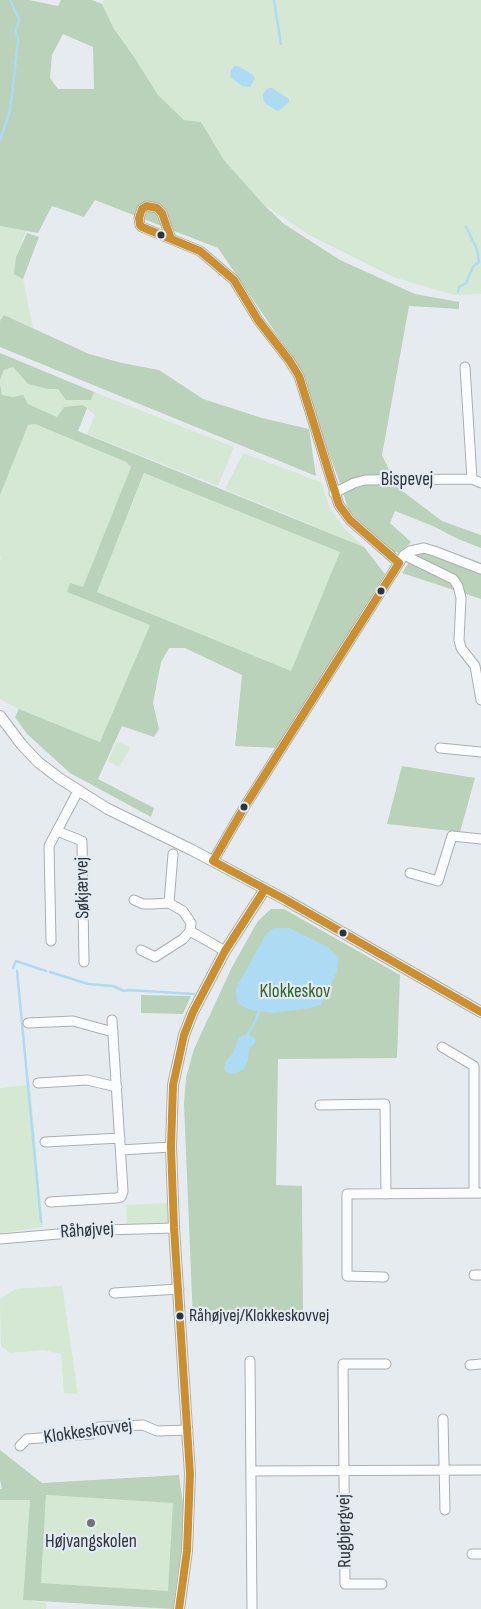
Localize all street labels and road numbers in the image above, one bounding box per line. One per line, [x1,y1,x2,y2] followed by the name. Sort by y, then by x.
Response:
[381,469,433,491] street label: Bispevej
[71,857,95,919] street label: Søkjærvej
[60,1218,114,1244] street label: Råhøjvej
[42,1415,134,1449] street label: Klokkeskovvej
[333,1494,357,1568] street label: Rugbjergvej

